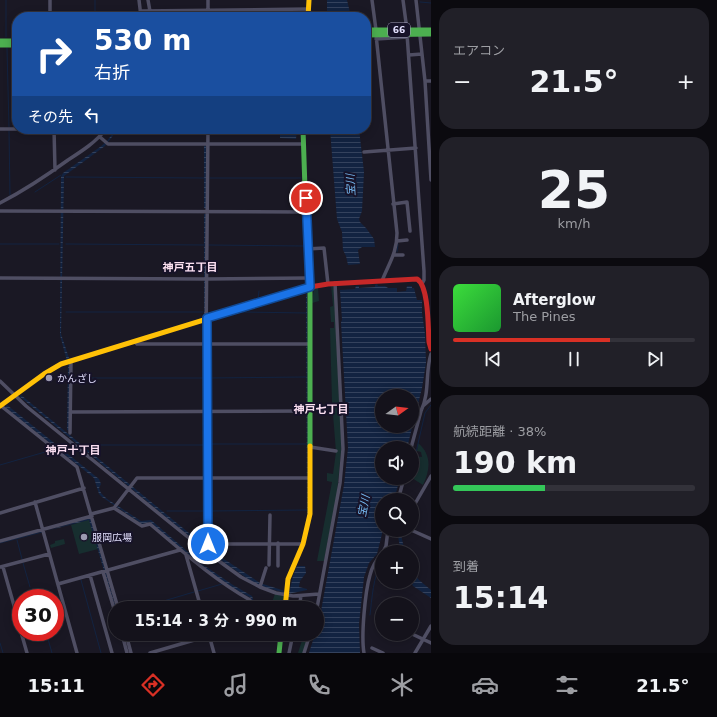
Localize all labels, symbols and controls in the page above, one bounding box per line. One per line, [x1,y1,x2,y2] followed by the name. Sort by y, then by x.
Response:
[388,23,410,37] road number: 66
[94,24,191,57] text: 530 m
[28,28,80,80] icon: right
[453,43,505,58] text: エアコン
[94,62,130,83] text: 右折
[529,64,619,99] text: 21.5°
[453,69,471,94] text: −
[677,69,695,94] text: +
[81,104,103,126] icon: left
[28,108,73,126] text: その先
[538,160,610,220] text: 25
[344,173,358,196] water label: 宝川
[289,181,323,215] pin
[295,187,317,209] icon: arrive
[558,216,590,231] text: km/h
[163,261,218,274] district label: 神戸五丁目
[513,291,596,309] text: Afterglow
[513,309,576,324] text: The Pines
[482,348,504,370] icon: previous
[563,348,585,370] icon: pause
[644,348,666,370] icon: next
[44,373,54,383] marker: かんざし
[57,373,97,384] place label: かんざし
[375,389,419,433] north arrow
[375,389,419,641] map controls
[294,403,349,416] district label: 神戸七丁目
[453,424,546,439] text: 航続距離 · 38%
[375,441,419,485] button: sound
[46,444,101,457] district label: 神戸十丁目
[453,445,577,480] text: 190 km
[356,493,373,518] water label: 宝川
[375,493,419,537] button: search
[187,523,229,565] position arrow
[79,532,89,542] marker: 服岡広場
[92,532,132,543] place label: 服岡広場
[375,545,419,589] button: +
[453,559,479,574] text: 到着
[453,580,549,615] text: 15:14
[12,589,64,641] speed limit sign: 30
[375,597,419,641] button: −
[135,612,297,630] text: 15:14 · 3 分 · 990 m
[139,671,167,699] icon: directions
[222,671,250,699] icon: music
[305,671,333,699] icon: phone
[388,671,416,699] icon: climate
[471,671,499,699] icon: car
[553,671,581,699] icon: filters
[27,675,85,696] text: 15:11
[636,675,690,696] text: 21.5°

